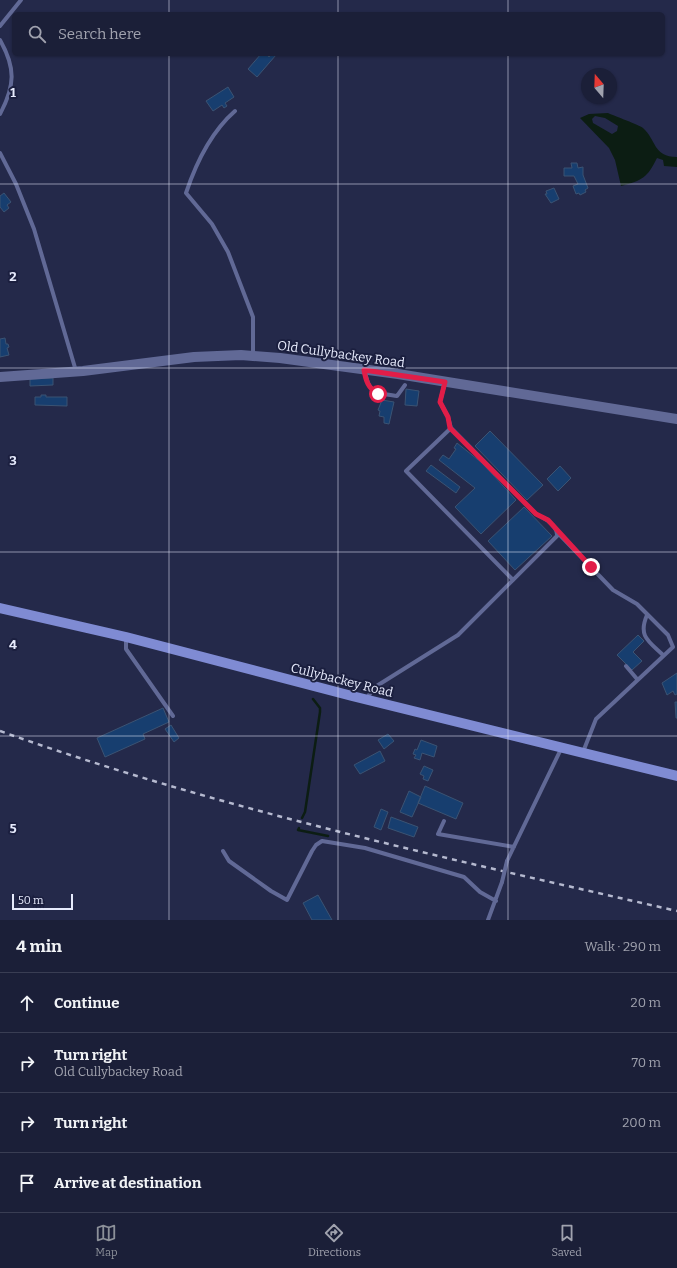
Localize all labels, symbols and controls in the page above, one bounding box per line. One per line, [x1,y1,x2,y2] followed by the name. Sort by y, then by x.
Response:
[12,12,665,56] search box
[26,23,48,45] icon: search
[58,25,141,43] text: Search here
[581,68,617,104] north arrow
[10,85,16,100] text: 1
[9,269,17,284] text: 2
[276,338,406,370] street label: Old Cullybackey Road
[369,385,387,403] route start
[9,453,17,468] text: 3
[582,558,600,576] route end
[9,637,17,652] text: 4
[289,660,395,700] street label: Cullybackey Road
[9,821,17,836] text: 5
[12,892,73,911] scale bar
[18,894,44,907] text: 50 m
[16,936,62,957] text: 4 min
[585,939,661,954] text: Walk · 290 m
[16,992,38,1014] icon: ahead
[54,994,120,1012] text: Continue
[631,995,661,1010] text: 20 m
[54,1046,127,1064] text: Turn right
[16,1052,38,1074] icon: right
[631,1055,661,1070] text: 70 m
[54,1064,183,1079] text: Old Cullybackey Road
[16,1112,38,1134] icon: right
[54,1114,127,1132] text: Turn right
[622,1115,661,1130] text: 200 m
[16,1172,38,1194] icon: arrive
[54,1174,201,1192] text: Arrive at destination
[95,1222,117,1259] tab: Map
[308,1222,361,1259] tab: Directions
[551,1222,582,1259] tab: Saved

